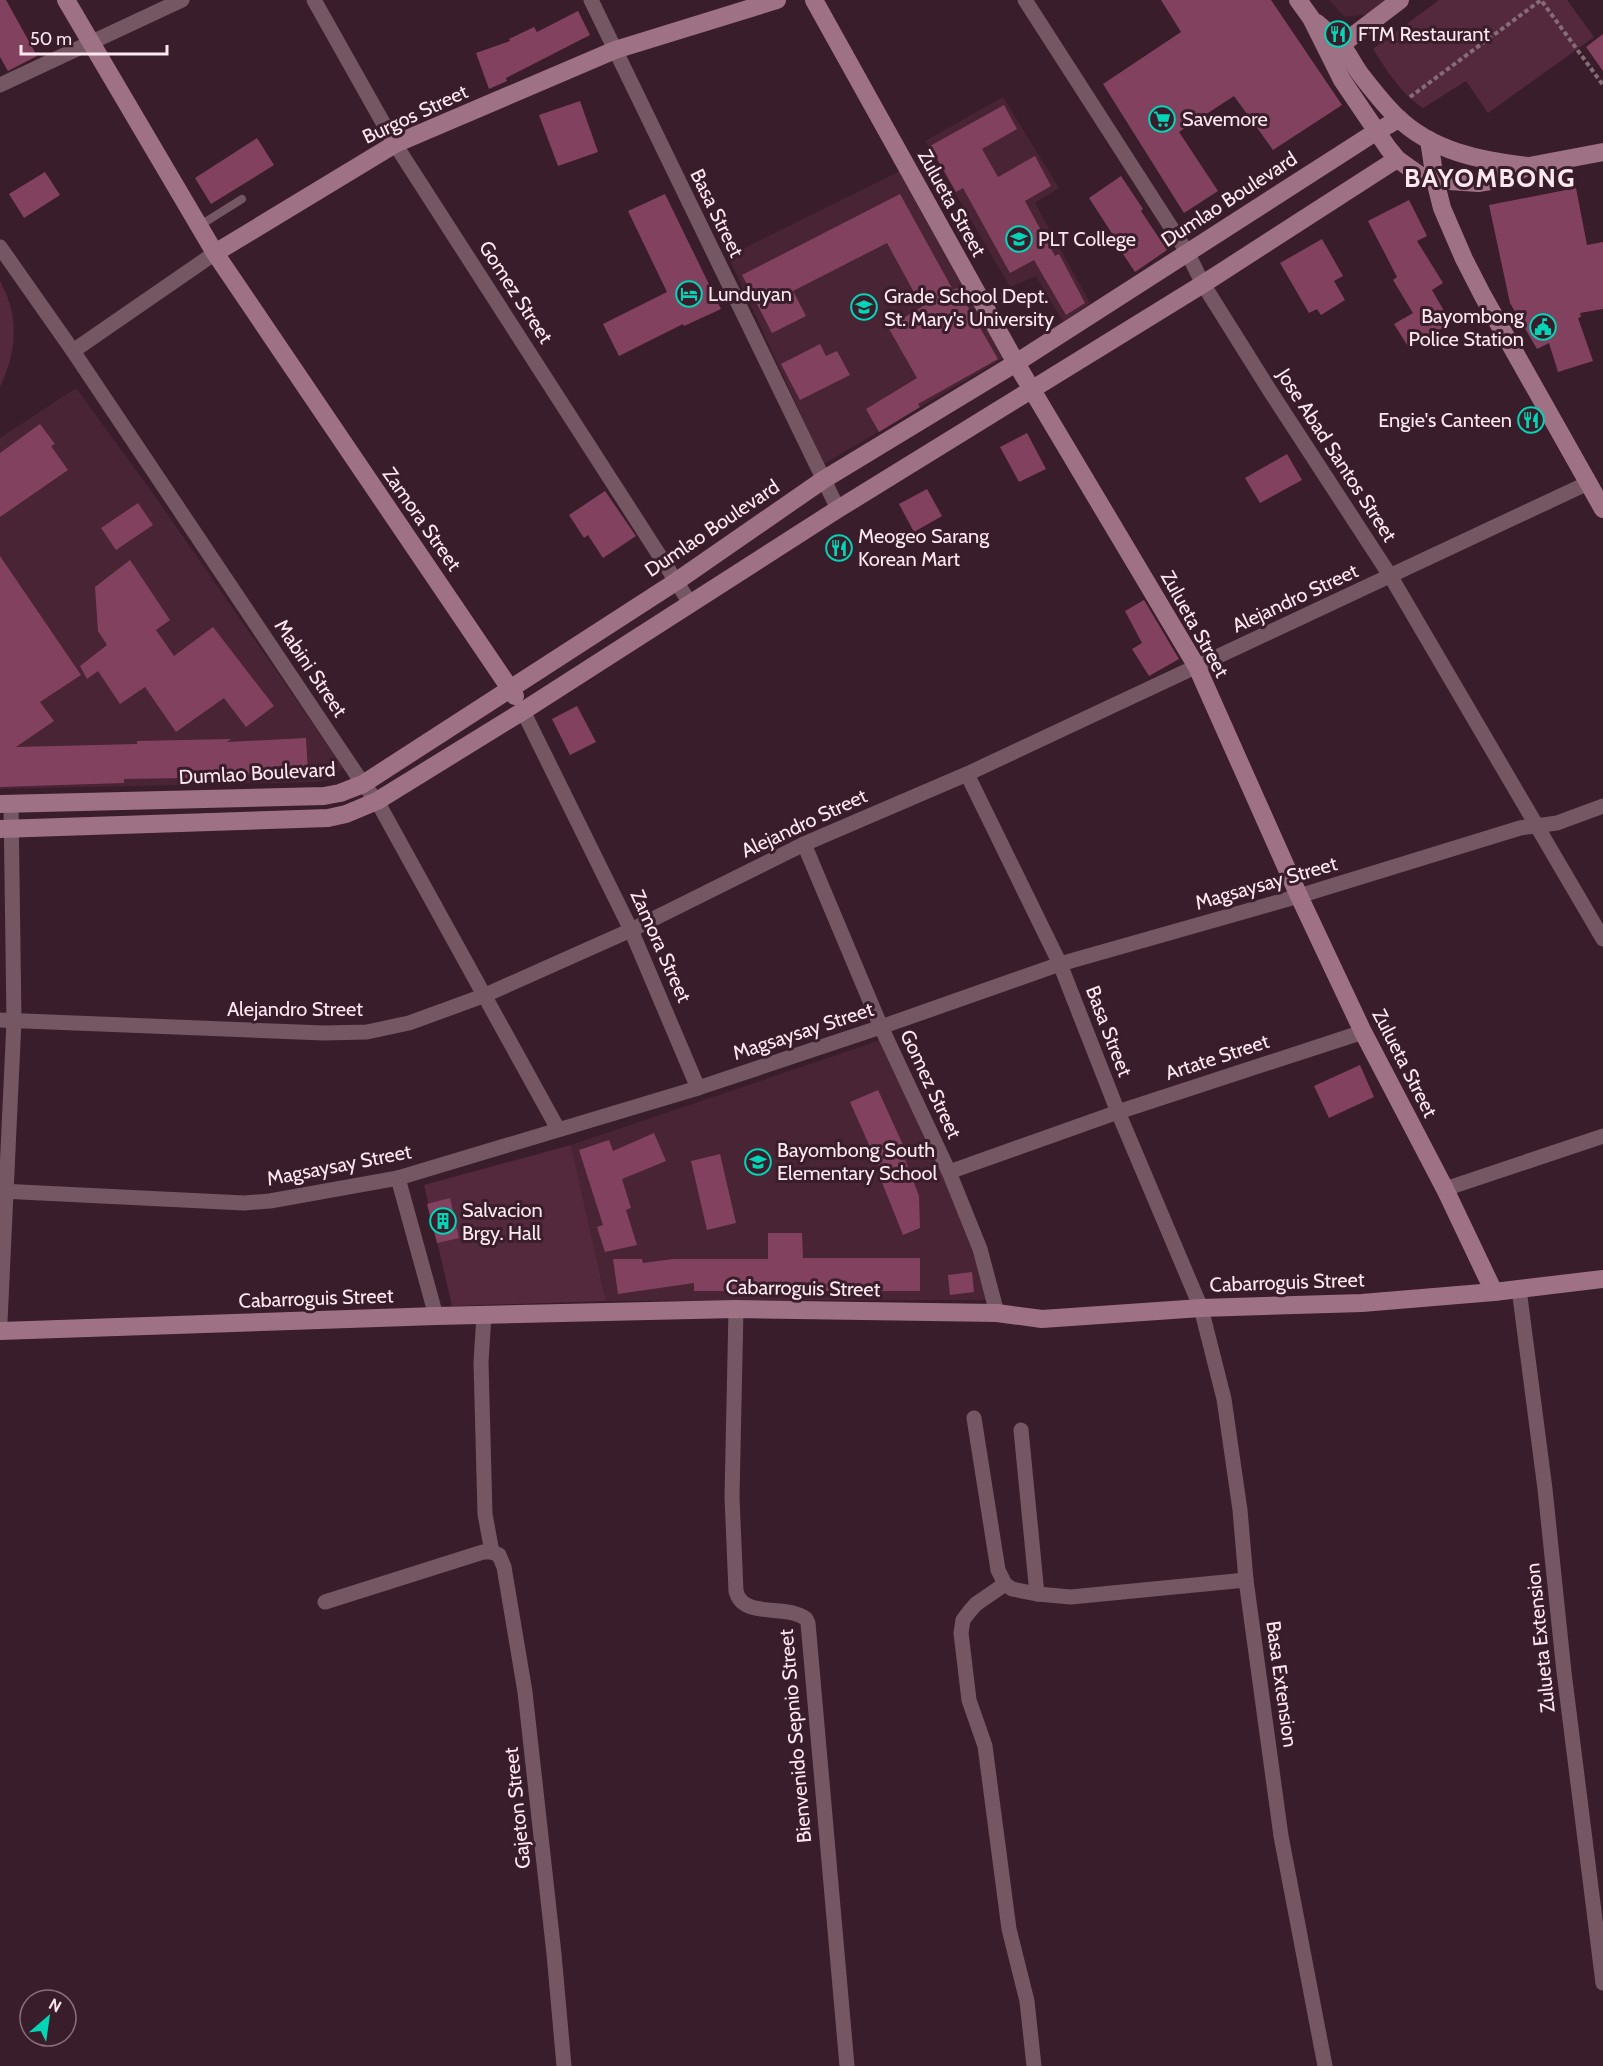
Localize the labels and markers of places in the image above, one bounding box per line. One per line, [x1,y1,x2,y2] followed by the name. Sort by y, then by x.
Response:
[1323,19,1353,49] restaurant icon: FTM Restaurant
[1358,22,1490,46] place label: FTM Restaurant
[1147,104,1177,134] supermarket icon: Savemore
[1182,107,1268,131] place label: Savemore
[1004,224,1034,254] school or university icon: PLT College
[1038,227,1136,251] place label: PLT College
[674,279,704,309] hotel icon: Lunduyan
[708,282,792,306] place label: Lunduyan
[884,284,1054,331] place label: Grade School Dept. St. Mary's University
[849,292,879,322] school or university icon: Grade School Dept. St. Mary's University
[1409,304,1525,351] place label: Bayombong Police Station
[1528,312,1558,342] public building icon: Bayombong Police Station
[1516,405,1546,435] restaurant icon: Engie's Canteen
[1378,408,1512,432] place label: Engie's Canteen
[858,524,990,571] place label: Meogeo Sarang Korean Mart
[824,533,854,563] restaurant icon: Meogeo Sarang Korean Mart
[777,1138,938,1185] place label: Bayombong South Elementary School
[743,1147,773,1177] school or university icon: Bayombong South Elementary School
[462,1198,543,1245] place label: Salvacion Brgy. Hall
[428,1206,458,1236] building icon: Salvacion Brgy. Hall

